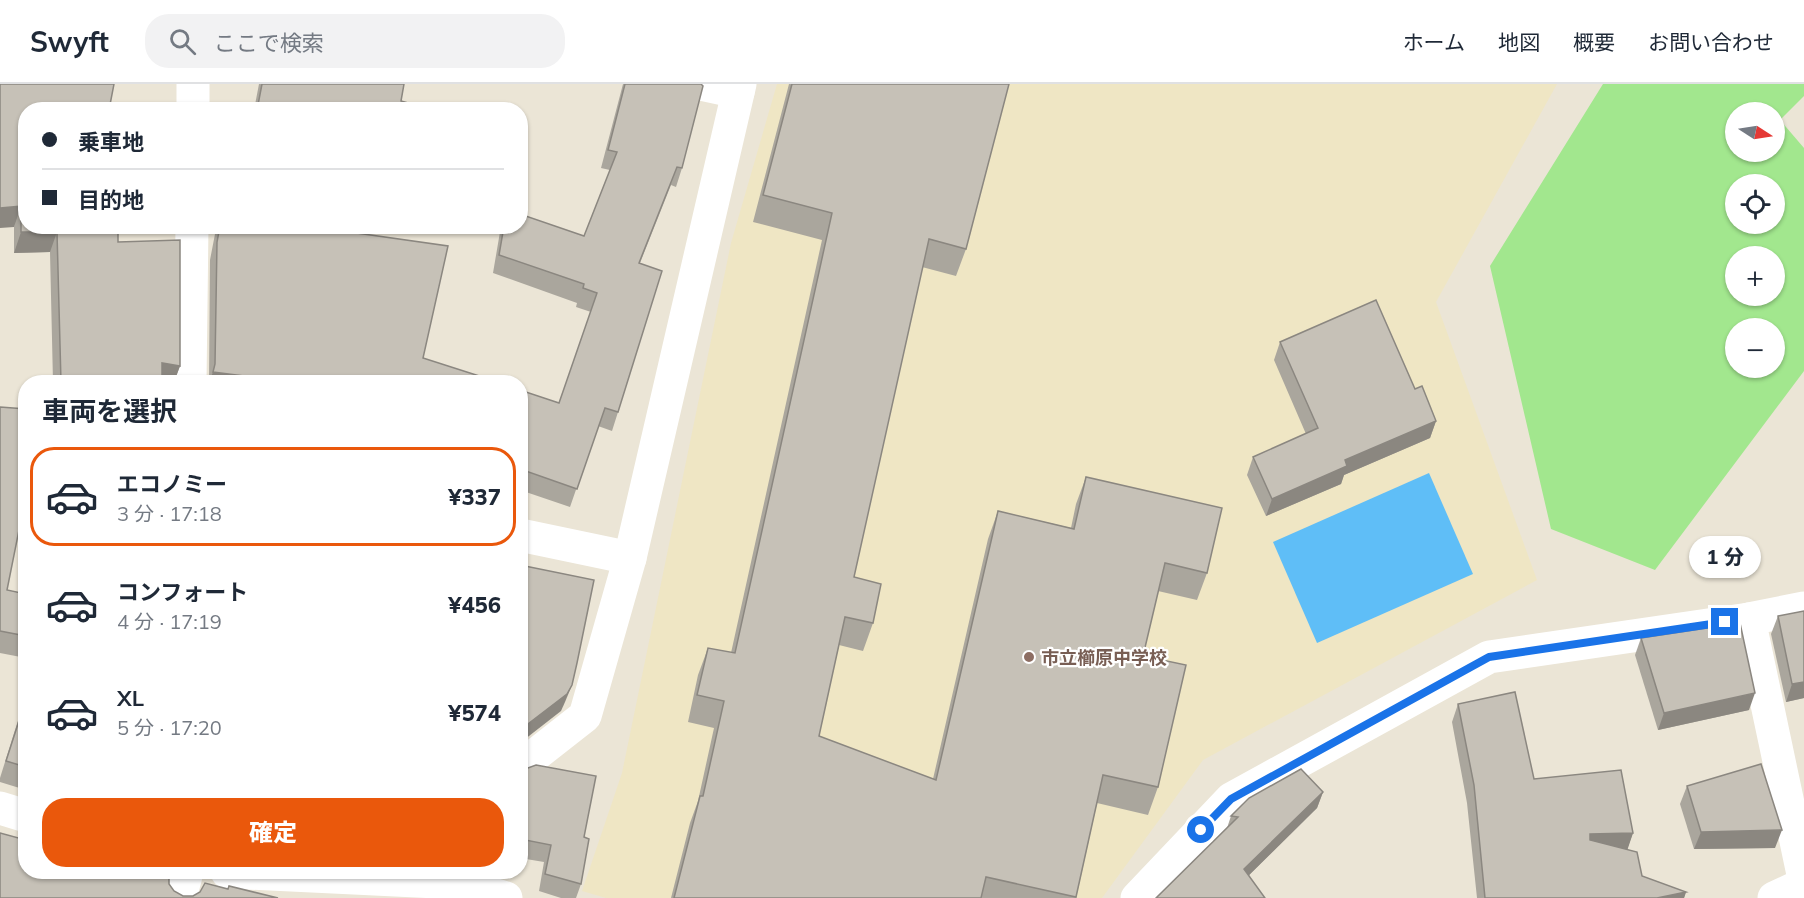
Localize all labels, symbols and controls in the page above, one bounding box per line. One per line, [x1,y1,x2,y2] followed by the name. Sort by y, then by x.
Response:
[145,14,565,68] search box
[30,24,109,59] text: Swyft
[166,25,199,58] icon: search
[214,29,324,57] text: ここで検索
[1403,29,1465,55] text: ホーム
[1498,29,1540,55] text: 地図
[1573,29,1615,55] text: 概要
[1648,29,1774,55] text: お問い合わせ
[1725,102,1785,162] north arrow
[1725,102,1785,378] map controls
[78,128,144,156] text: 乗車地
[1725,174,1785,234] button: locate
[78,186,144,214] text: 目的地
[1725,246,1785,306] button: +
[1725,318,1785,378] button: −
[42,394,177,428] text: 車両を選択
[45,470,99,524] icon: car
[117,470,227,498] text: エコノミー
[448,483,501,511] text: ¥337
[117,501,222,526] text: 3 分 · 17:18
[1689,535,1761,577] callout: 1 分
[1706,544,1744,569] text: 1 分
[45,578,99,632] icon: car
[117,578,248,606] text: コンフォート
[448,591,501,619] text: ¥456
[1711,608,1738,635] route end
[117,609,222,634] text: 4 分 · 17:19
[1041,646,1167,669] place label: 市立櫛原中学校
[1022,650,1036,664] marker: 市立櫛原中学校
[117,684,144,712] text: XL
[45,686,99,740] icon: car
[448,699,501,727] text: ¥574
[117,715,222,740] text: 5 分 · 17:20
[42,798,504,867] button: 確定
[1187,816,1214,843] route start

